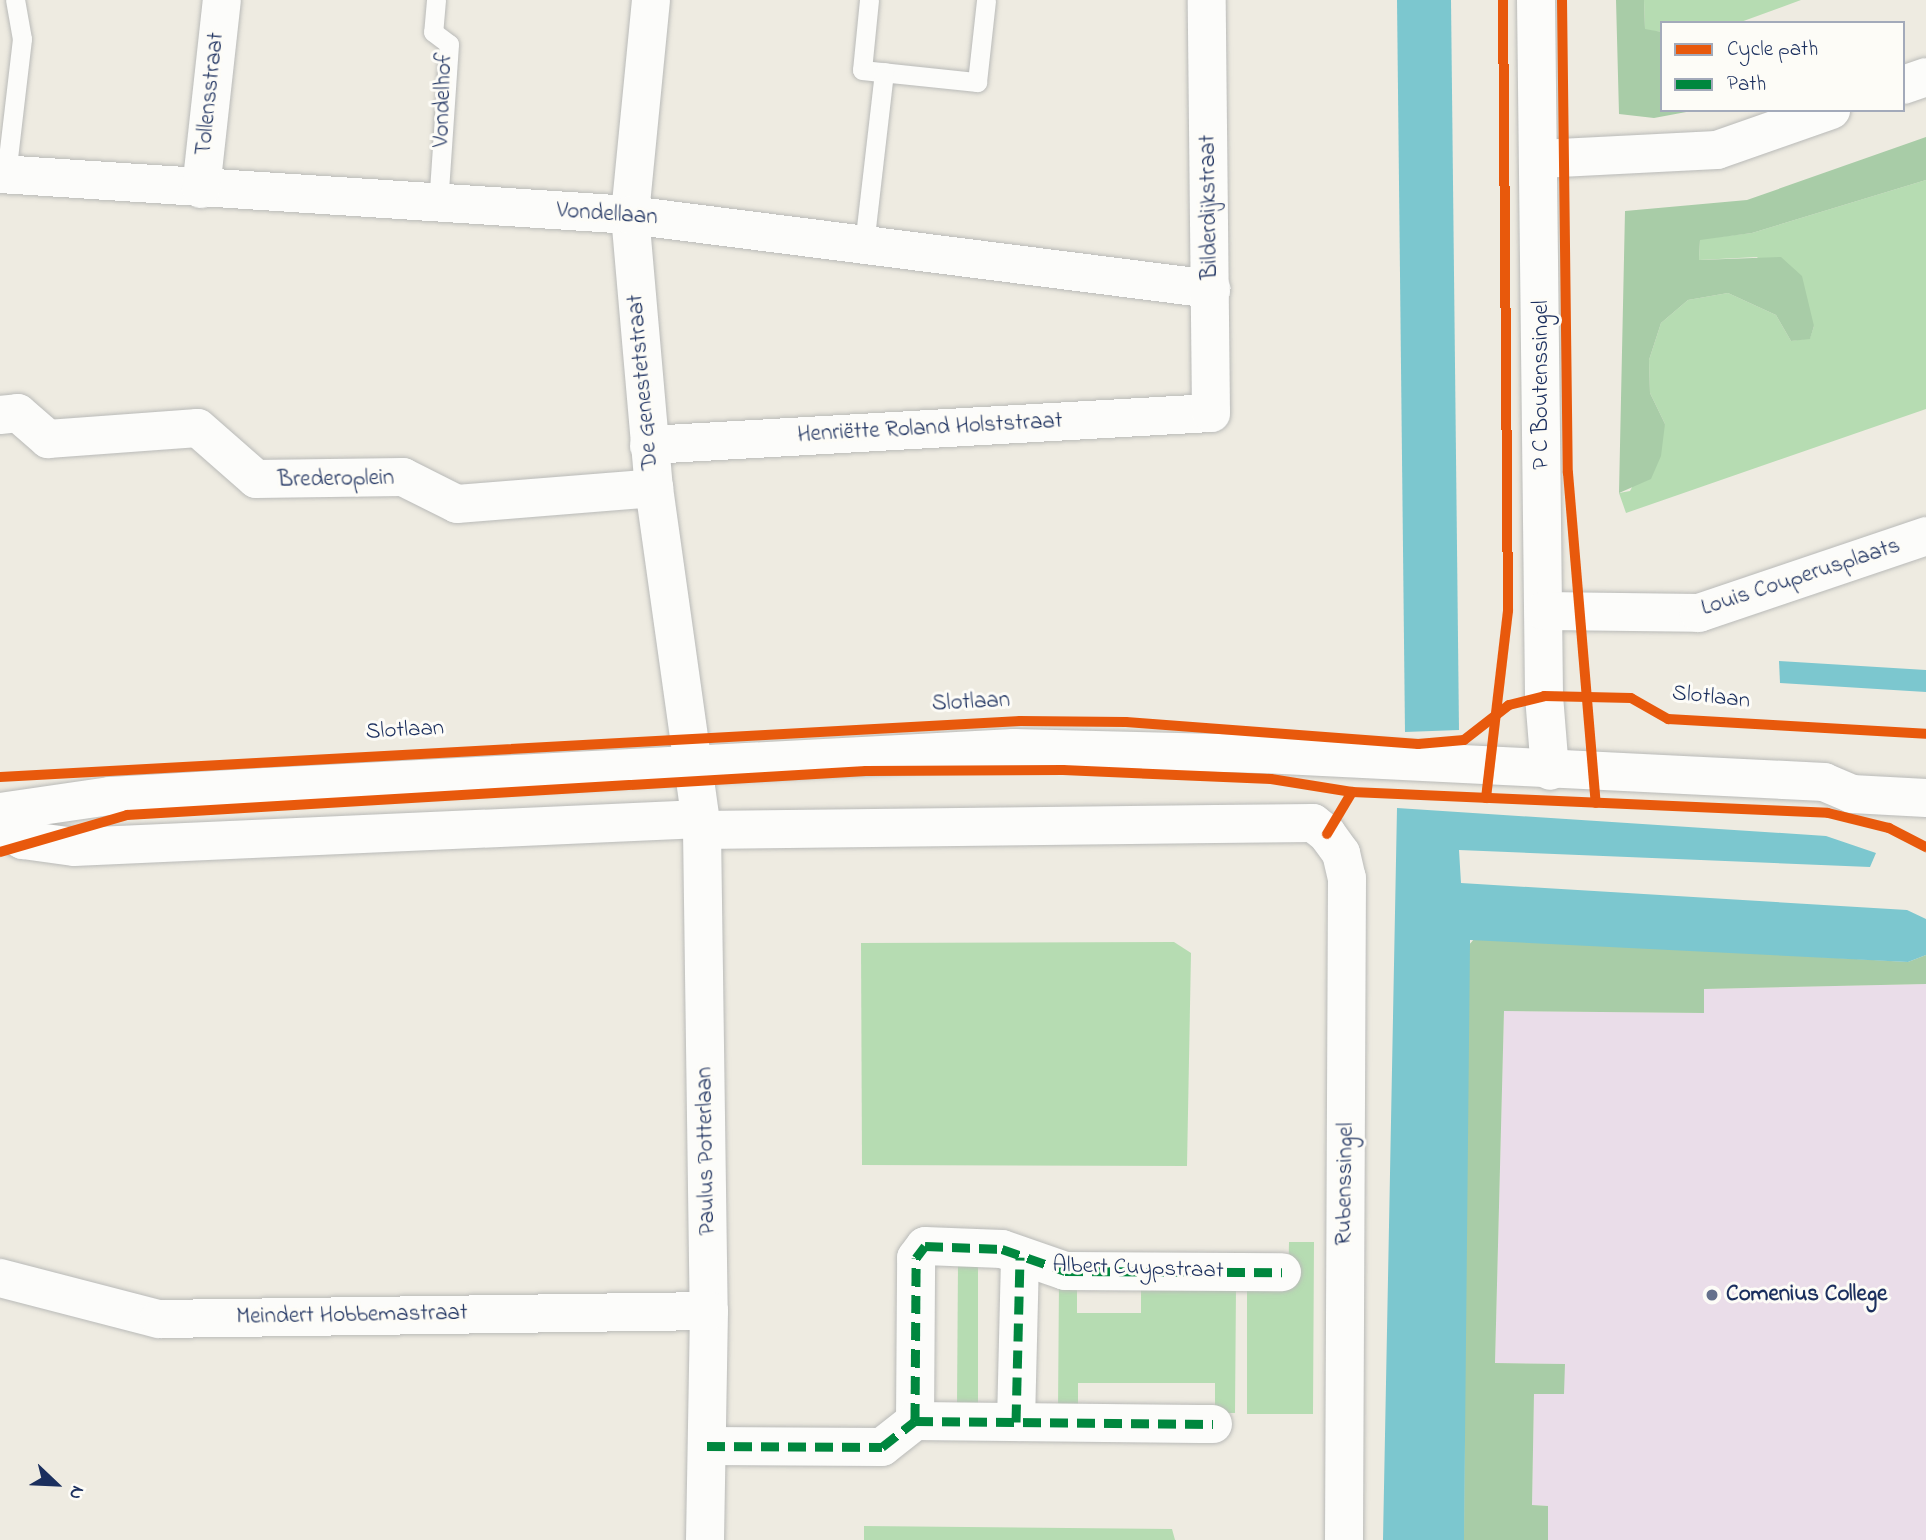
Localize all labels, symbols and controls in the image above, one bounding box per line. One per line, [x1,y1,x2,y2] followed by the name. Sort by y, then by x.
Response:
[1660,21,1905,112] legend
[191,31,231,157] street label: Tollensstraat
[1727,35,1818,65] text: Cycle path
[429,52,459,148] street label: Vondelhof
[1727,70,1766,100] text: Path
[1195,134,1225,280] street label: Bilderdijkstraat
[556,198,658,232] street label: Vondellaan
[623,293,665,471] street label: De Genestetstraat
[1528,300,1556,470] street label: P C Boutenssingel
[797,408,1063,450] street label: Henriëtte Roland Holststraat
[277,465,395,495] street label: Brederoplein
[1698,533,1904,623] street label: Louis Couperusplaats
[1671,680,1751,716] street label: Slotlaan
[931,687,1011,719] street label: Slotlaan
[365,715,445,747] street label: Slotlaan
[692,1066,722,1236] street label: Paulus Potterlaan
[1331,1122,1361,1246] street label: Rubenssingel
[1052,1252,1224,1286] street label: Albert Cuypstraat
[1726,1281,1887,1309] place label: Comenius College
[1704,1287,1720,1303] marker: Comenius College
[236,1300,468,1332] street label: Meindert Hobbemastraat
[21,1449,91,1519] north arrow
[61,1481,91,1504] text: N

